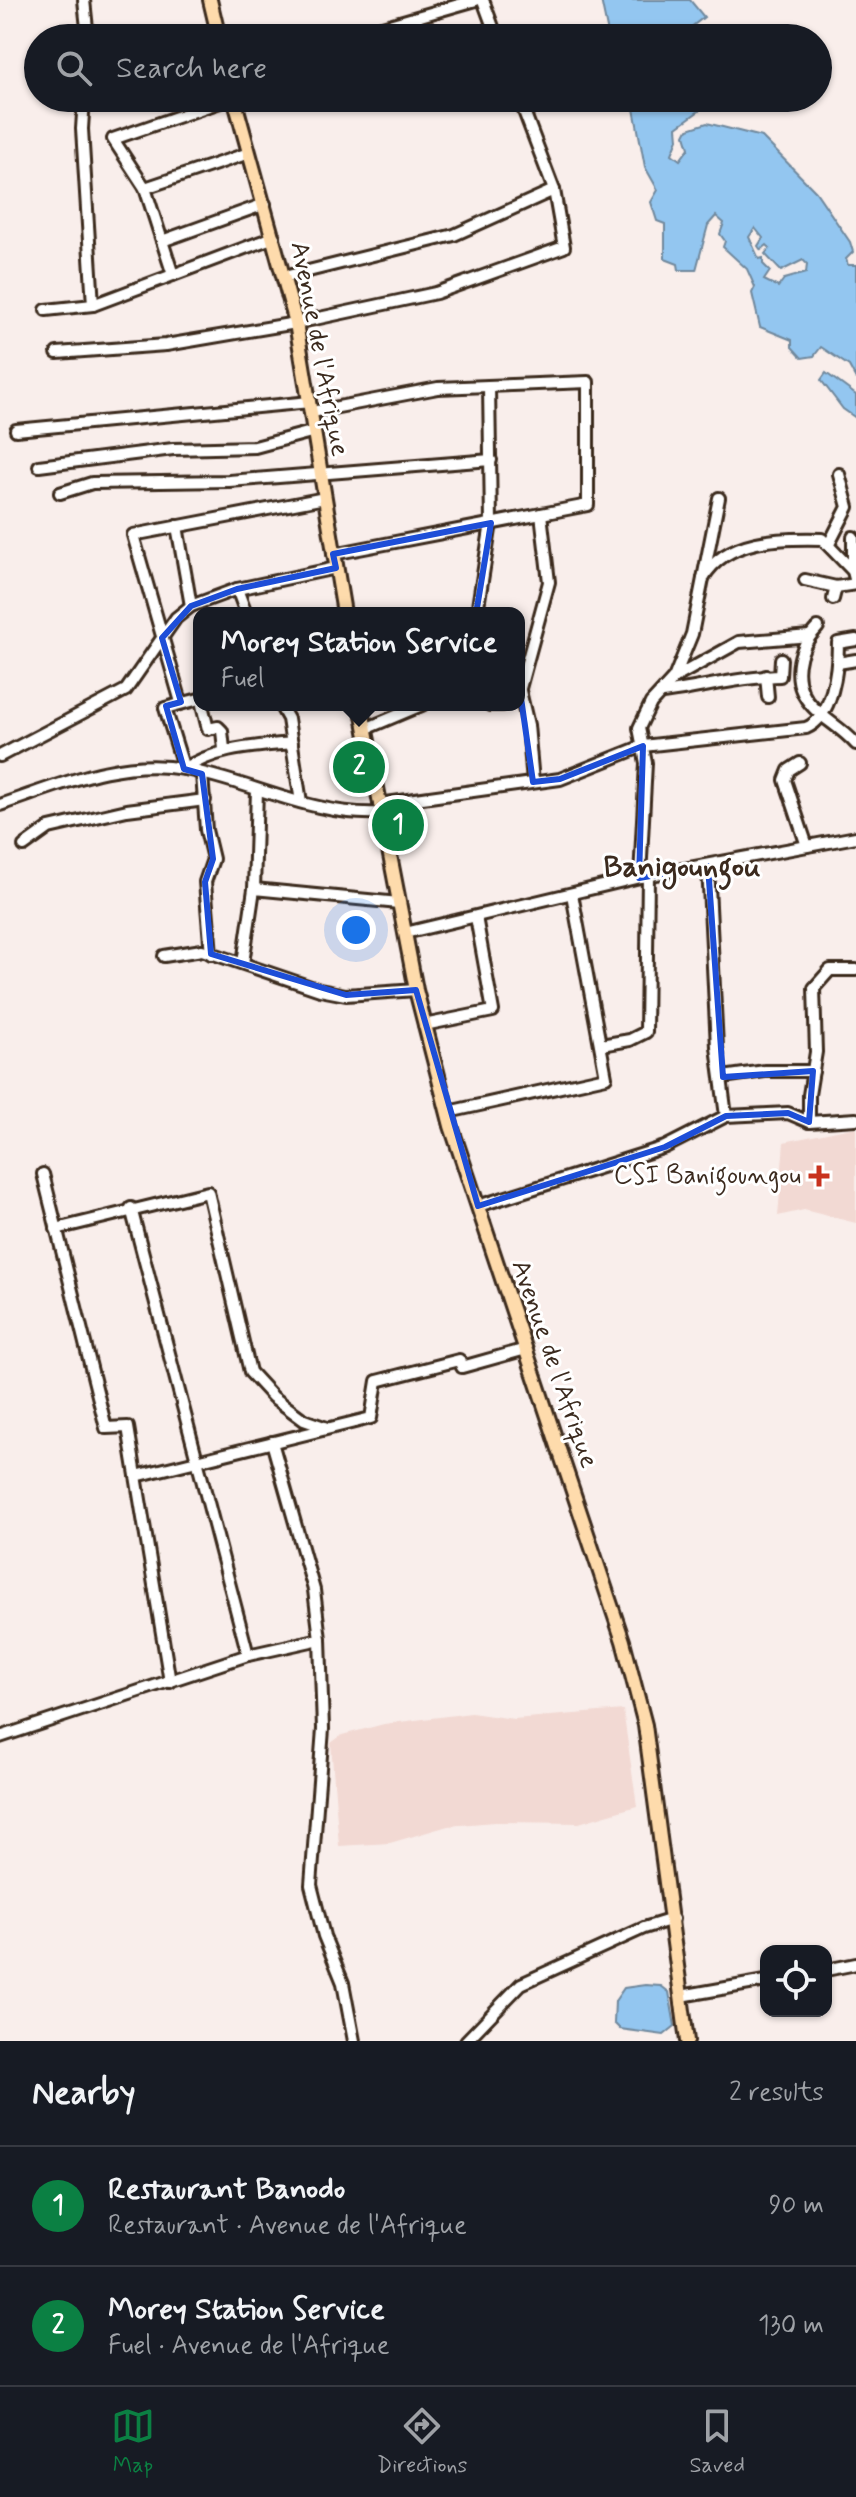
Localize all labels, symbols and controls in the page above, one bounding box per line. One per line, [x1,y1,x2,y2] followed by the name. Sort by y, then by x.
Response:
[24,24,832,112] search box
[52,46,96,90] icon: search
[116,49,267,88] text: Search here
[282,239,357,459] street label: Avenue de l'Afrique
[193,607,525,711] popup
[221,623,497,662] text: Morey Station Service
[221,662,264,696] text: Fuel
[333,737,385,797] pin: 2
[372,795,424,855] pin: 1
[604,848,760,891] district label: Banigoungou
[336,910,376,950] your location
[614,1159,801,1196] place label: CSI Banigoungou
[808,1165,830,1187] marker: CSI Banigoungou
[502,1255,606,1473] street label: Avenue de l'Afrique
[760,1945,832,2017] map controls
[760,1945,832,2017] button: locate
[32,2071,136,2116] text: Nearby
[729,2076,824,2110] text: 2 results
[108,2170,345,2209] text: Restaurant Banodo
[52,2189,64,2223] text: 1
[769,2189,824,2223] text: 90 m
[108,2209,467,2243] text: Restaurant · Avenue de l'Afrique
[108,2290,385,2329] text: Morey Station Service
[52,2309,64,2343] text: 2
[758,2309,824,2343] text: 130 m
[108,2329,390,2363] text: Fuel · Avenue de l'Afrique
[111,2404,155,2480] tab: Map
[377,2404,467,2480] tab: Directions
[689,2404,745,2480] tab: Saved

